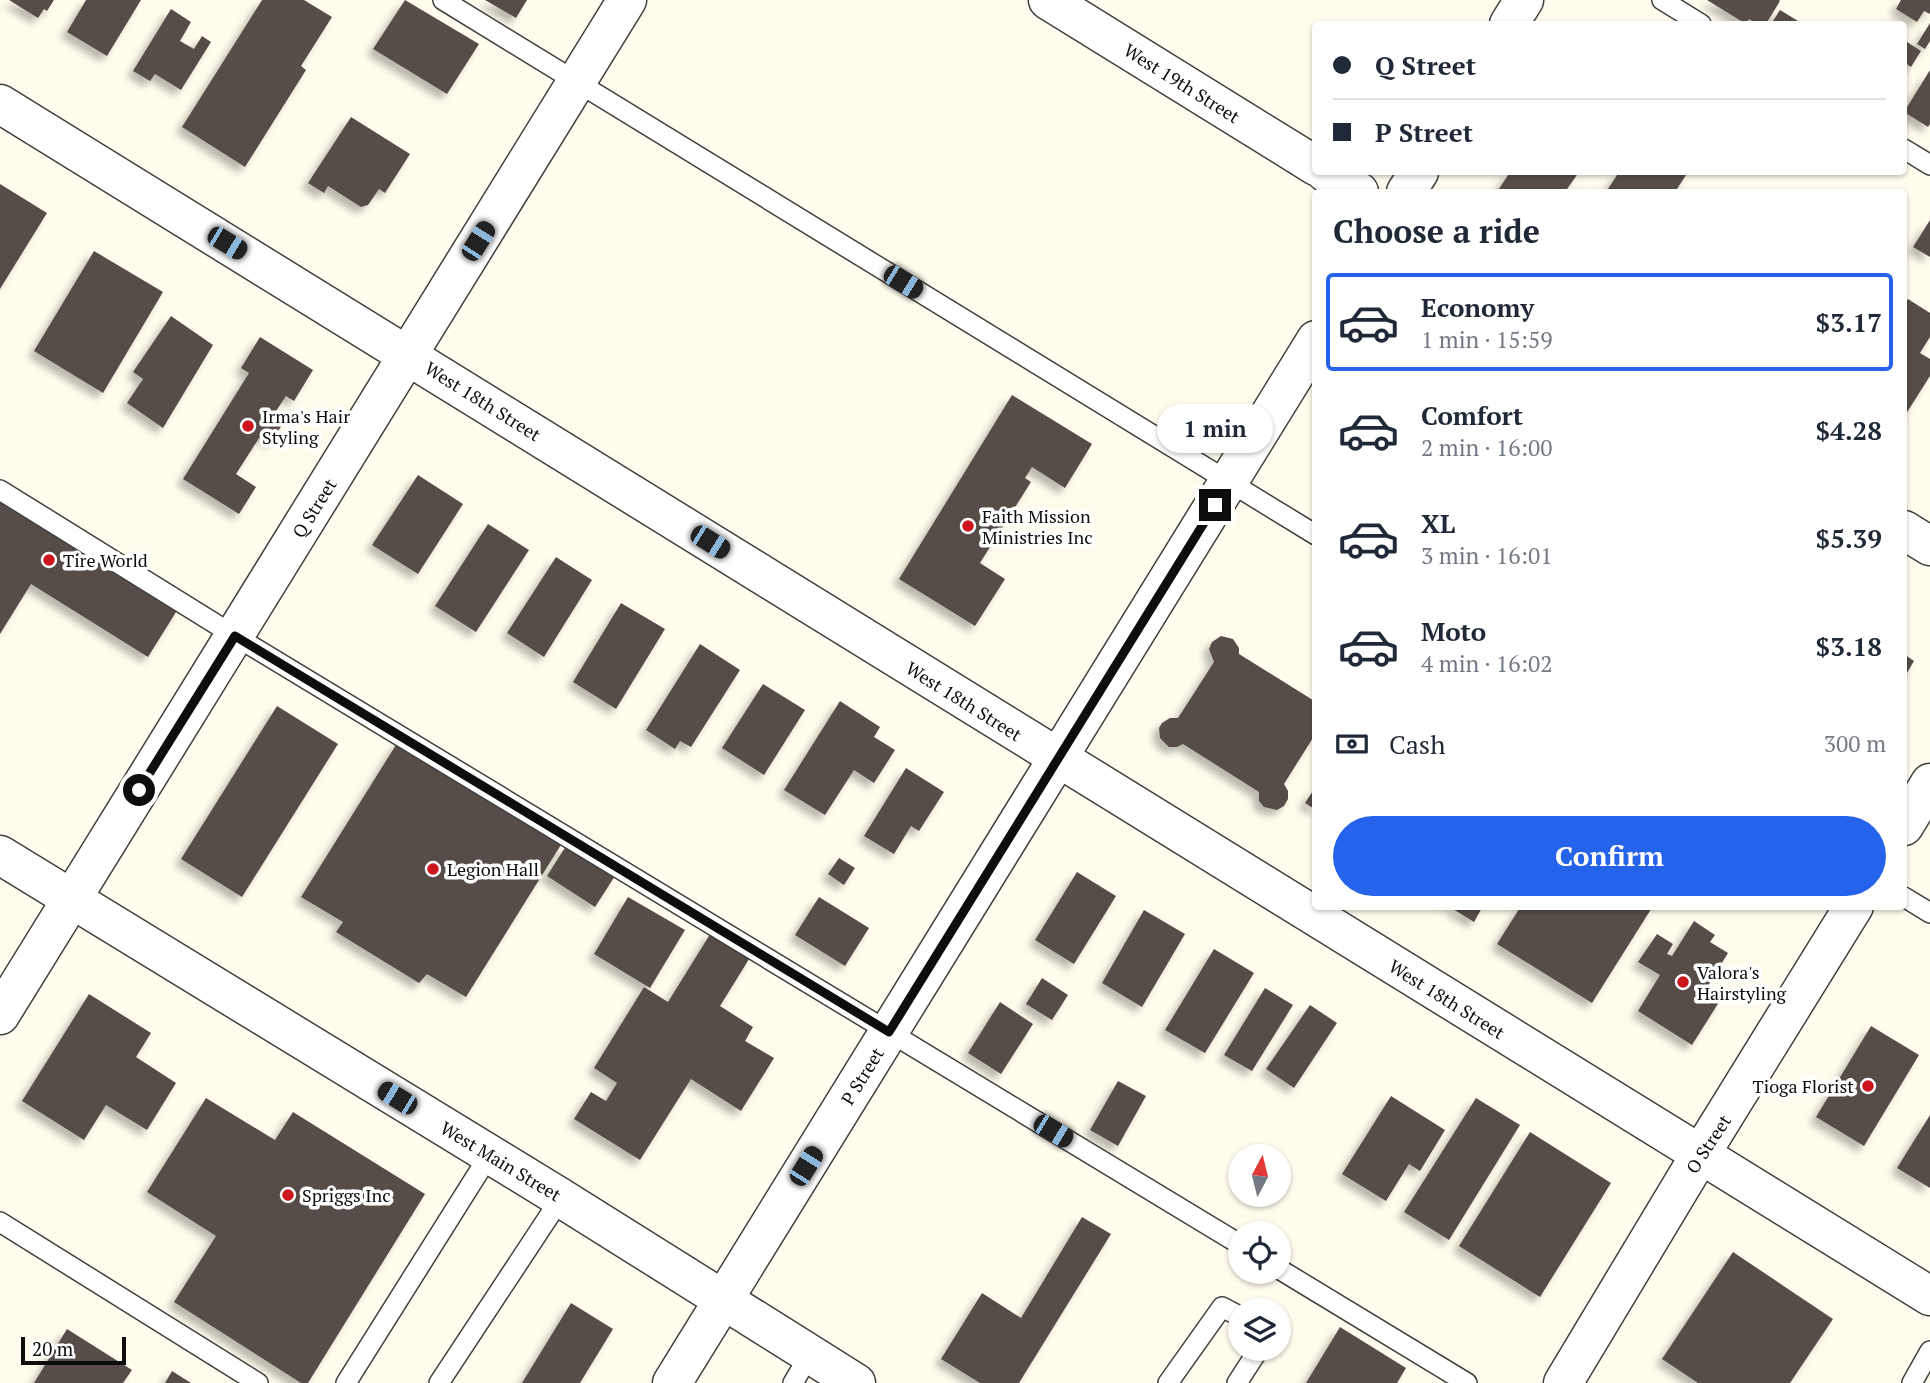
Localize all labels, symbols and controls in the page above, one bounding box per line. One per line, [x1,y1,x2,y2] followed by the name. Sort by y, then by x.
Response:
[1120,38,1245,128] street label: West 19th Street
[1375,48,1476,82] text: Q Street
[1375,115,1473,149] text: P Street
[1333,210,1540,252] text: Choose a ride
[458,218,499,264] car
[204,223,251,263] car
[880,262,927,302] car
[1421,290,1534,324] text: Economy
[1337,291,1400,354] icon: car
[1816,305,1882,339] text: $3.17
[1421,324,1553,355] text: 1 min · 15:59
[421,356,546,446] street label: West 18th Street
[1421,398,1523,432] text: Comfort
[1337,399,1400,462] icon: car
[262,404,350,449] place label: Irma's Hair Styling
[1157,404,1273,452] callout: 1 min
[1184,413,1246,444] text: 1 min
[1816,413,1882,447] text: $4.28
[240,418,256,434] marker: Irma's Hair Styling
[1421,432,1553,463] text: 2 min · 16:00
[286,474,342,542] street label: Q Street
[1199,489,1231,521] route end
[982,504,1093,549] place label: Faith Mission Ministries Inc
[1421,506,1455,540] text: XL
[1337,507,1400,570] icon: car
[960,518,976,534] marker: Faith Mission Ministries Inc
[1816,521,1882,555] text: $5.39
[687,522,734,562] car
[1421,540,1553,571] text: 3 min · 16:01
[63,548,148,572] place label: Tire World
[41,552,57,568] marker: Tire World
[1421,614,1486,648] text: Moto
[1337,615,1400,678] icon: car
[1816,629,1882,663] text: $3.18
[1421,648,1553,679] text: 4 min · 16:02
[902,656,1027,746] street label: West 18th Street
[1333,725,1371,763] icon: cash
[1389,727,1445,761] text: Cash
[1824,728,1886,759] text: 300 m
[123,774,155,806] route start
[1333,816,1886,896] button: Confirm
[447,857,539,881] place label: Legion Hall
[425,861,441,877] marker: Legion Hall
[1385,954,1510,1044] street label: West 18th Street
[1697,960,1787,1005] place label: Valora's Hairstyling
[1675,974,1691,990] marker: Valora's Hairstyling
[835,1043,889,1109] street label: P Street
[1753,1074,1854,1098] place label: Tioga Florist
[374,1078,421,1118] car
[1860,1078,1876,1094] marker: Tioga Florist
[1680,1110,1736,1178] street label: O Street
[1030,1111,1077,1151] car
[436,1115,566,1207] street label: West Main Street
[786,1143,827,1189] car
[1228,1144,1292,1208] north arrow
[1228,1144,1291,1361] map controls
[302,1183,391,1207] place label: Spriggs Inc
[280,1187,296,1203] marker: Spriggs Inc
[1228,1221,1291,1284] button: locate
[1228,1298,1291,1361] button: layers
[21,1334,126,1366] scale bar
[32,1336,73,1361] text: 20 m

